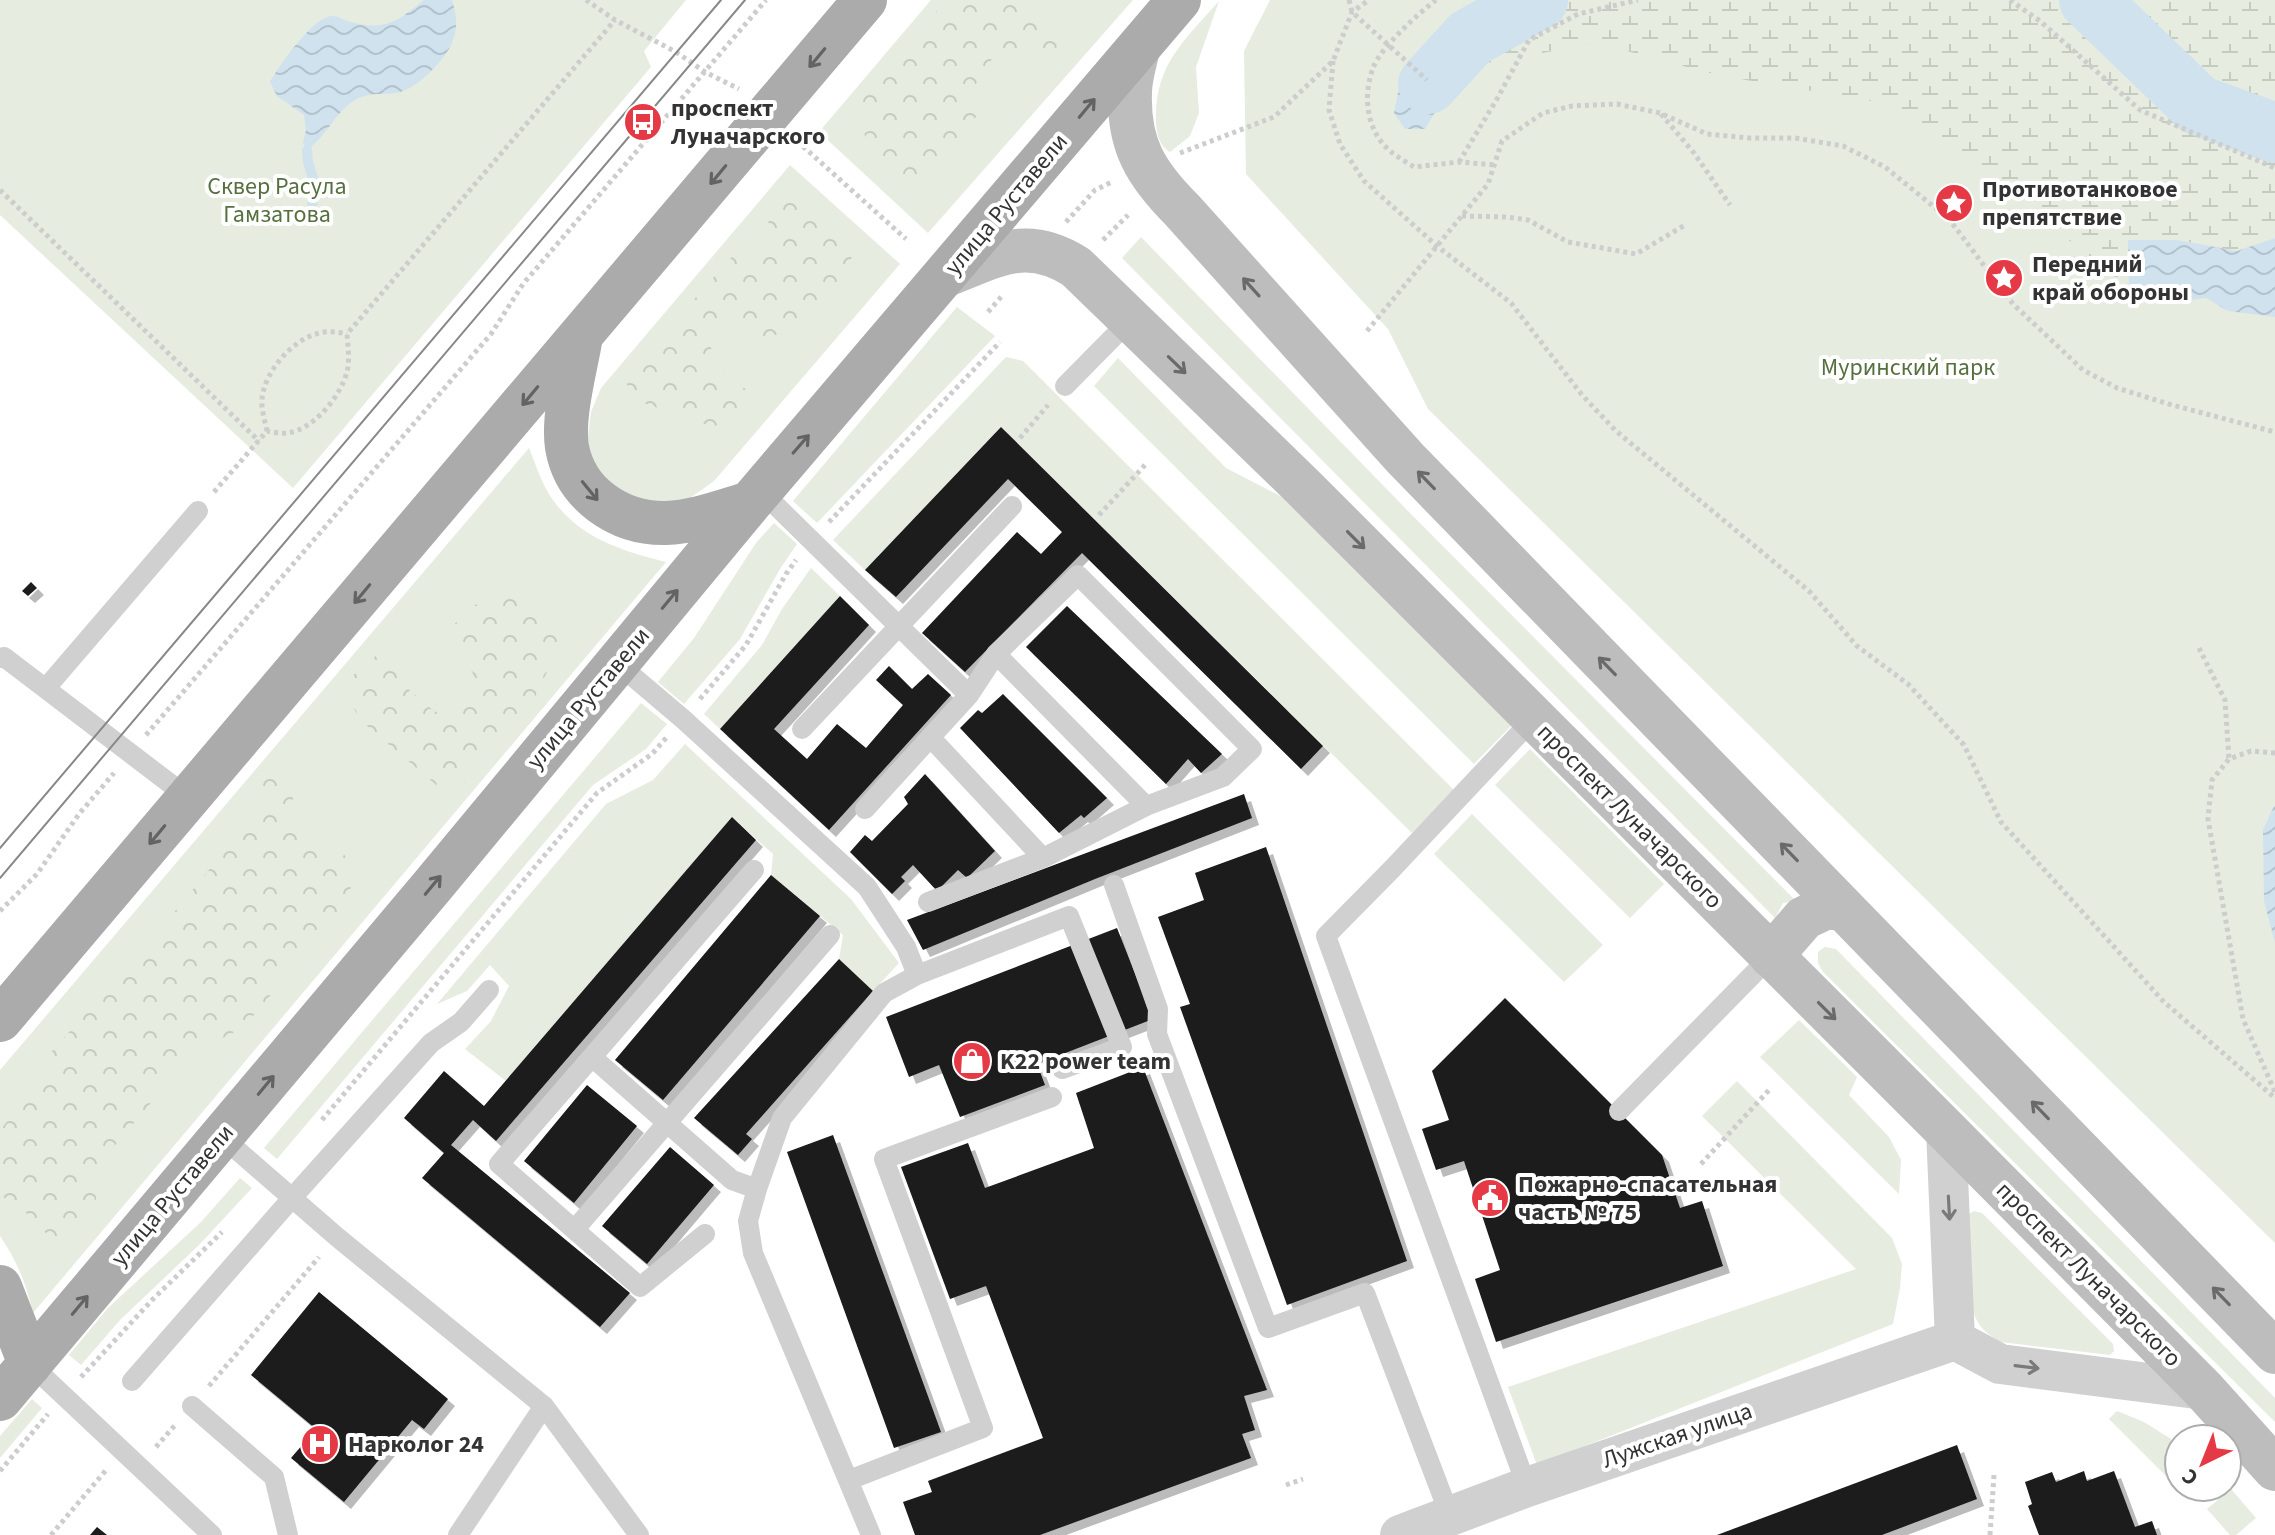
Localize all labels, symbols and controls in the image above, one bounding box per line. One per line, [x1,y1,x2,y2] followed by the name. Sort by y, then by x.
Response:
[808,47,826,67] one-way arrow
[670,91,825,154] place label: проспект Луначарского
[1078,99,1096,119] one-way arrow
[622,101,664,143] bus stop icon: проспект Луначарского
[936,126,1076,283] street label: улица Руставели
[709,164,727,184] one-way arrow
[207,169,347,232] park label: Сквер Расула Гамзатова
[1982,172,2178,235] place label: Противотанковое препятствие
[1933,182,1975,224] place icon: Противотанковое препятствие
[2032,247,2189,310] place label: Передний край обороны
[1983,257,2025,299] place icon: Передний край обороны
[1242,278,1260,298] one-way arrow
[1821,350,1995,385] park label: Муринский парк
[1167,355,1186,374] one-way arrow
[521,385,539,405] one-way arrow
[792,435,810,455] one-way arrow
[1417,471,1436,490] one-way arrow
[581,480,598,501] one-way arrow
[1346,530,1365,550] one-way arrow
[353,583,371,604] one-way arrow
[661,589,679,610] one-way arrow
[518,620,658,777] street label: улица Руставели
[1598,656,1617,676] one-way arrow
[1529,716,1730,917] street label: проспект Луначарского
[148,824,166,844] one-way arrow
[1780,843,1799,862] one-way arrow
[424,876,442,896] one-way arrow
[1817,1001,1836,1020] one-way arrow
[951,1040,993,1082] shop icon: K22 power team
[1000,1044,1171,1079] place label: K22 power team
[257,1075,275,1095] one-way arrow
[2030,1100,2049,1120] one-way arrow
[102,1117,242,1274] street label: улица Руставели
[1518,1167,1777,1230] place label: Пожарно-спасательная часть № 75
[1988,1174,2189,1375] street label: проспект Луначарского
[1469,1177,1511,1219] public building icon: Пожарно-спасательная часть № 75
[1942,1194,1957,1221] one-way arrow
[2211,1286,2230,1306] one-way arrow
[71,1295,89,1316] one-way arrow
[2014,1360,2039,1375] one-way arrow
[1597,1393,1757,1478] street label: Лужская улица
[299,1423,341,1465] hospital icon: Нарколог 24
[2163,1423,2243,1503] north arrow
[348,1427,484,1462] place label: Нарколог 24
[2174,1461,2206,1493] text: С

